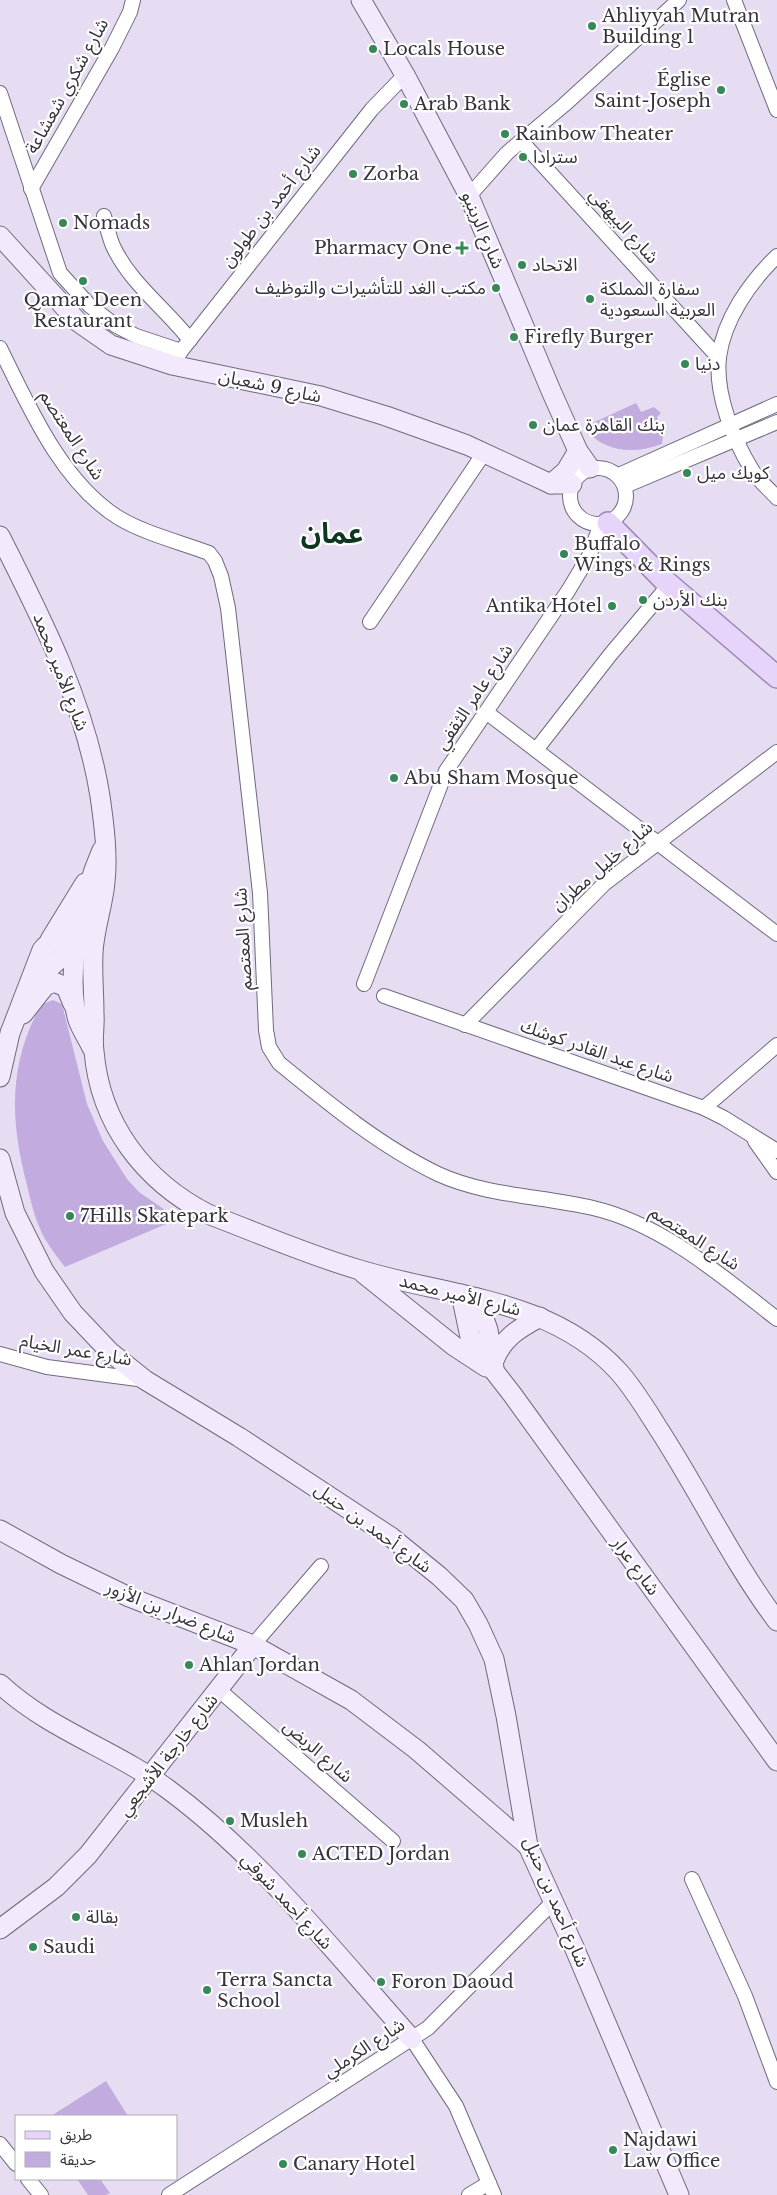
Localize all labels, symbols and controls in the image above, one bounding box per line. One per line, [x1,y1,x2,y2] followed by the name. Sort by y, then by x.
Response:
[601,5,760,48] place label: Ahliyyah Mutran Building 1
[21,14,116,159] street label: شارع شكري شعشاعة
[586,20,598,32] marker: Ahliyyah Mutran Building 1
[383,38,505,60] place label: Locals House
[367,43,379,55] marker: Locals House
[594,68,711,112] place label: Église Saint-Joseph
[715,84,727,96] marker: Église Saint-Joseph
[413,93,511,115] place label: Arab Bank
[398,98,410,110] marker: Arab Bank
[515,123,674,145] place label: Rainbow Theater
[499,128,511,140] marker: Rainbow Theater
[216,140,328,274] street label: شارع أحمد بن طولون
[533,146,578,168] place label: سترادا
[517,151,529,163] marker: سترادا
[363,163,419,185] place label: Zorba
[347,168,359,180] marker: Zorba
[582,184,663,270] street label: شارع البيهقي
[454,188,509,273] street label: شارع الرينبو
[73,212,150,234] place label: Nomads
[57,217,69,229] marker: Nomads
[314,237,452,259] place label: Pharmacy One
[456,242,468,254] marker: Pharmacy One
[532,254,577,276] place label: الاتحاد
[516,259,528,271] marker: الاتحاد
[77,275,89,287] marker: Qamar Deen Restaurant
[255,277,486,299] place label: مكتب الغد للتأشيرات والتوظيف
[600,278,715,321] place label: سفارة المملكة العربية السعودية
[490,282,502,294] marker: مكتب الغد للتأشيرات والتوظيف
[24,289,142,332] place label: Qamar Deen Restaurant
[584,293,596,305] marker: سفارة المملكة العربية السعودية
[524,326,653,348] place label: Firefly Burger
[508,331,520,343] marker: Firefly Burger
[695,353,720,375] place label: دنيا
[679,358,691,370] marker: دنيا
[216,364,323,411] street label: شارع 9 شعبان
[32,386,109,486] street label: شارع المعتصم
[543,414,665,436] place label: بنك القاهرة عمان
[527,419,539,431] marker: بنك القاهرة عمان
[697,462,770,484] place label: كويك ميل
[681,467,693,479] marker: كويك ميل
[301,516,363,551] district label: عمان
[573,533,710,576] place label: Buffalo Wings & Rings
[558,548,570,560] marker: Buffalo Wings & Rings
[653,589,728,611] place label: بنك الأردن
[637,594,649,606] marker: بنك الأردن
[485,595,602,617] place label: Antika Hotel
[606,600,618,612] marker: Antika Hotel
[26,610,94,735] street label: شارع الأمير محمد
[430,640,520,756] street label: شارع عامر الثقفي
[403,767,579,789] place label: Abu Sham Mosque
[388,772,400,784] marker: Abu Sham Mosque
[547,816,659,918] street label: شارع خليل مطران
[229,887,260,991] street label: شارع المعتصم
[517,1015,676,1090] street label: شارع عبد القادر كوشك
[644,1201,744,1278] street label: شارع المعتصم
[80,1205,229,1227] place label: 7Hills Skatepark
[64,1210,76,1222] marker: 7Hills Skatepark
[396,1269,523,1324] street label: شارع الأمير محمد
[18,1329,134,1374] street label: شارع عمر الخيام
[308,1478,436,1580] street label: شارع أحمد بن حنبل
[604,1532,665,1601] street label: شارع عرار
[101,1576,239,1651] street label: شارع ضرار بن الأزور
[198,1654,320,1676] place label: Ahlan Jordan
[183,1659,195,1671] marker: Ahlan Jordan
[113,1689,225,1823] street label: شارع خارجة الأشجعي
[277,1715,357,1789] street label: شارع الربض
[240,1810,308,1832] place label: Musleh
[224,1815,236,1827] marker: Musleh
[516,1833,594,1972] street label: شارع أحمد بن حنبل
[311,1843,450,1865] place label: ACTED Jordan
[234,1848,338,1956] street label: شارع أحمد شوقي
[296,1848,308,1860] marker: ACTED Jordan
[86,1906,118,1928] place label: بقالة
[70,1911,82,1923] marker: بقالة
[43,1936,95,1958] place label: Saudi
[27,1941,39,1953] marker: Saudi
[217,1969,332,2012] place label: Terra Sancta School
[391,1971,514,1993] place label: Foron Daoud
[375,1976,387,1988] marker: Foron Daoud
[201,1984,213,1996] marker: Terra Sancta School
[319,2013,411,2085] street label: شارع الكرملي
[15,2115,178,2180] legend
[60,2125,92,2145] text: طريق
[623,2129,720,2172] place label: Najdawi Law Office
[607,2144,619,2156] marker: Najdawi Law Office
[60,2150,96,2169] text: حديقة
[293,2153,416,2175] place label: Canary Hotel
[277,2158,289,2170] marker: Canary Hotel

